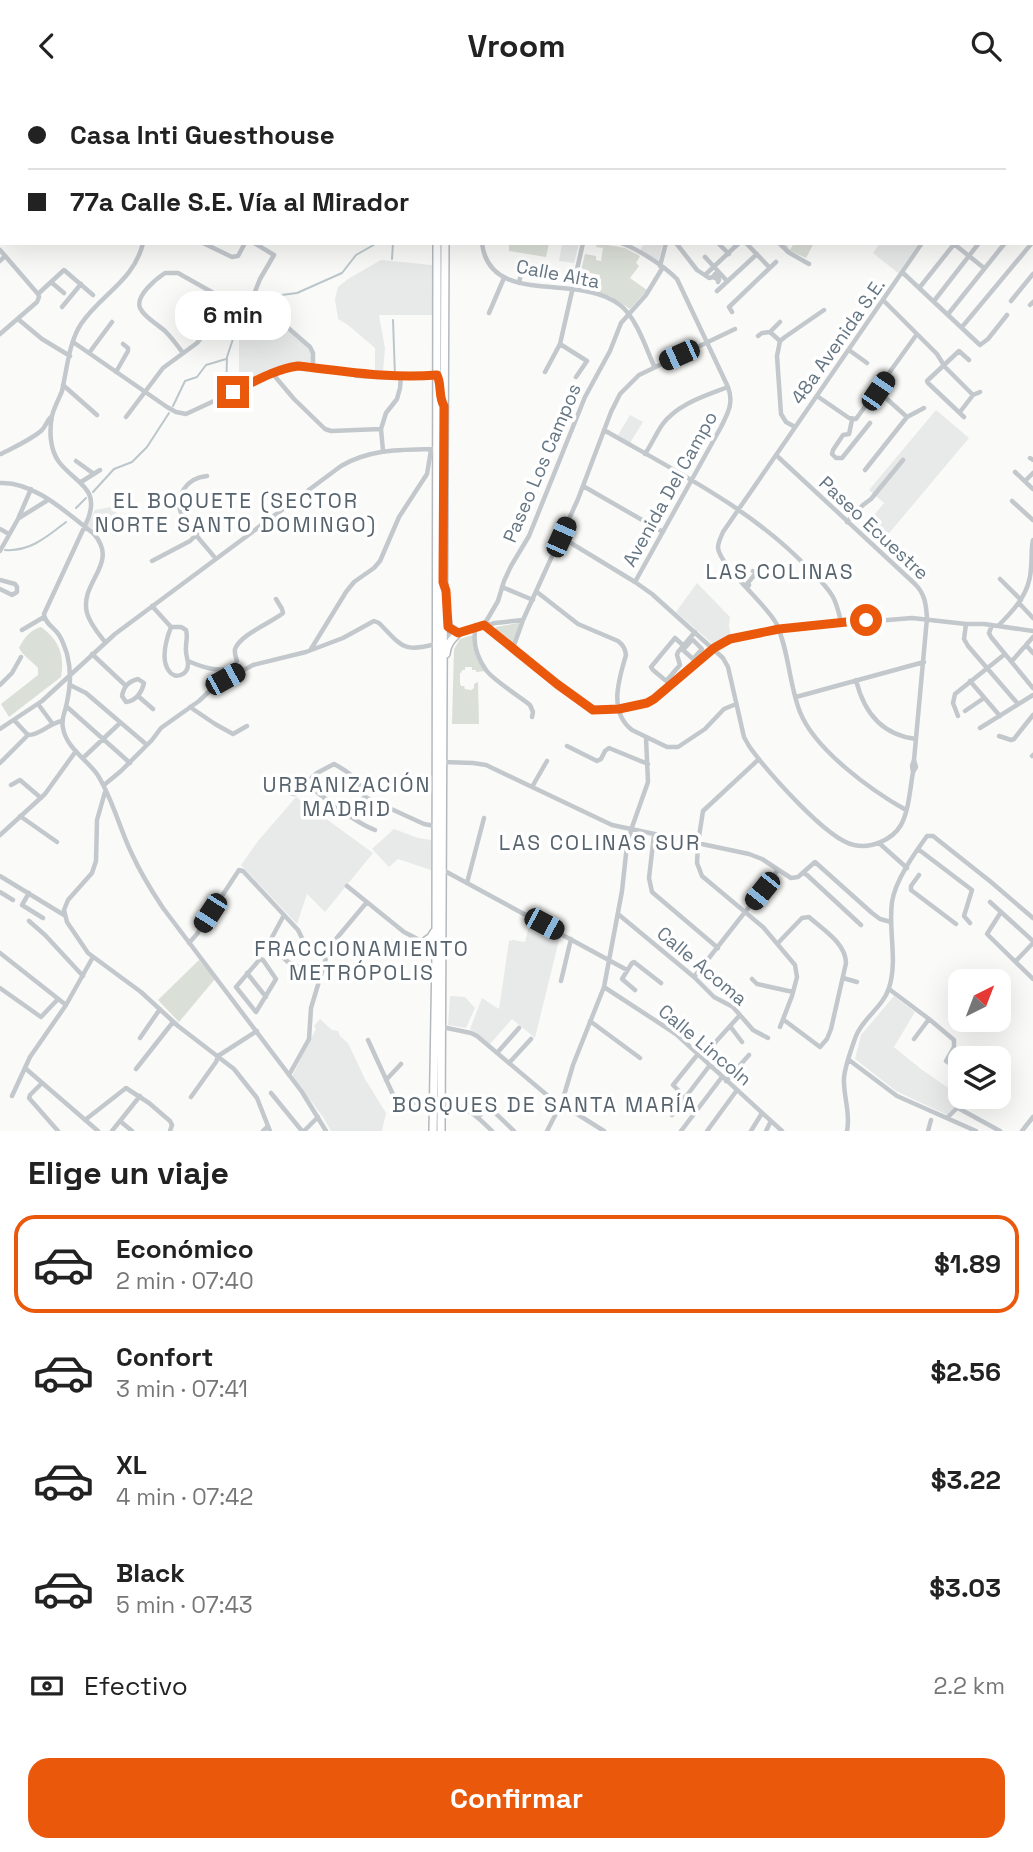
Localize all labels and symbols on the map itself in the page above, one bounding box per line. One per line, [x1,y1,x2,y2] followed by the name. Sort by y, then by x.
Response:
[514,254,602,294] street label: Calle Alta
[785,273,891,409] street label: 48a Avenida S.E.
[175,291,291,339] callout: 6 min
[656,337,703,373] car
[858,368,899,414] car
[217,376,249,408] route end
[497,380,587,546] street label: Paseo Los Campos
[617,407,723,571] street label: Avenida Del Campo
[814,471,934,585] street label: Paseo Ecuestre
[95,487,377,538] district label: EL BOQUETE (SECTOR NORTE SANTO DOMINGO)
[543,514,580,560] car
[705,558,855,585] district label: LAS COLINAS
[850,604,882,636] route start
[202,660,249,698] car
[262,771,432,822] district label: URBANIZACIÓN MADRID
[499,829,701,856] district label: LAS COLINAS SUR
[741,868,784,914] car
[190,890,231,936] car
[521,905,568,943] car
[652,921,752,1011] street label: Calle Acoma
[254,935,470,986] district label: FRACCIONAMIENTO METRÓPOLIS
[948,969,1012,1033] north arrow
[653,999,757,1091] street label: Calle Lincoln
[392,1091,698,1118] district label: BOSQUES DE SANTA MARÍA

